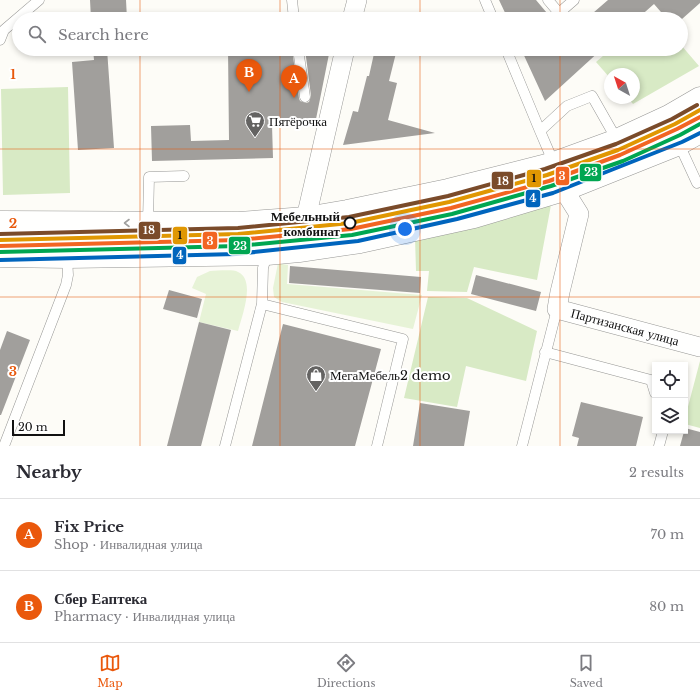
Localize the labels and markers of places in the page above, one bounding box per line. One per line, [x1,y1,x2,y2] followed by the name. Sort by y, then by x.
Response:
[236,59,262,92] pin: B
[281,65,307,98] pin: A
[244,110,266,138] supermarket icon: Пятёрочка
[269,113,327,130] place label: Пятёрочка
[271,208,341,240] place label: Мебельный комбинат
[343,216,357,230] marker: Мебельный комбинат
[305,364,327,392] shop icon: МегаМебель2 demo
[330,367,450,384] place label: МегаМебель2 demo

